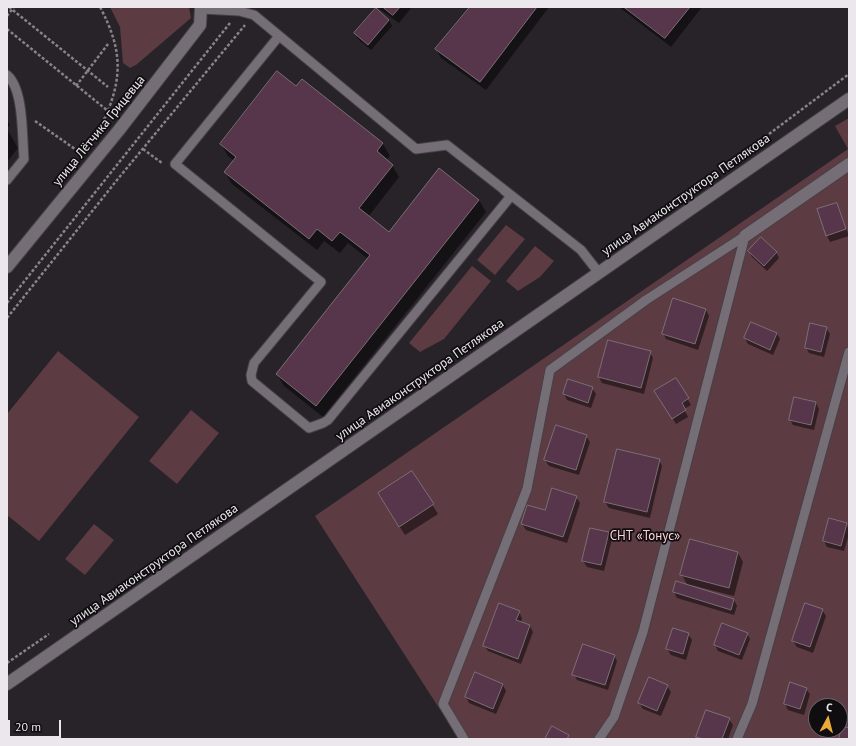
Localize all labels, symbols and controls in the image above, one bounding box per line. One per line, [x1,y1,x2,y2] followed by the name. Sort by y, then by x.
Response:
[49,72,149,190] street label: улица Лётчика Грицевца
[599,131,773,259] street label: улица Авиаконструктора Петлякова
[333,316,507,444] street label: улица Авиаконструктора Петлякова
[67,501,241,629] street label: улица Авиаконструктора Петлякова
[610,528,680,544] park label: СНТ «Тонус»
[808,698,848,738] north arrow
[825,700,833,714] text: С
[10,712,63,738] scale bar
[15,719,41,734] text: 20 m

